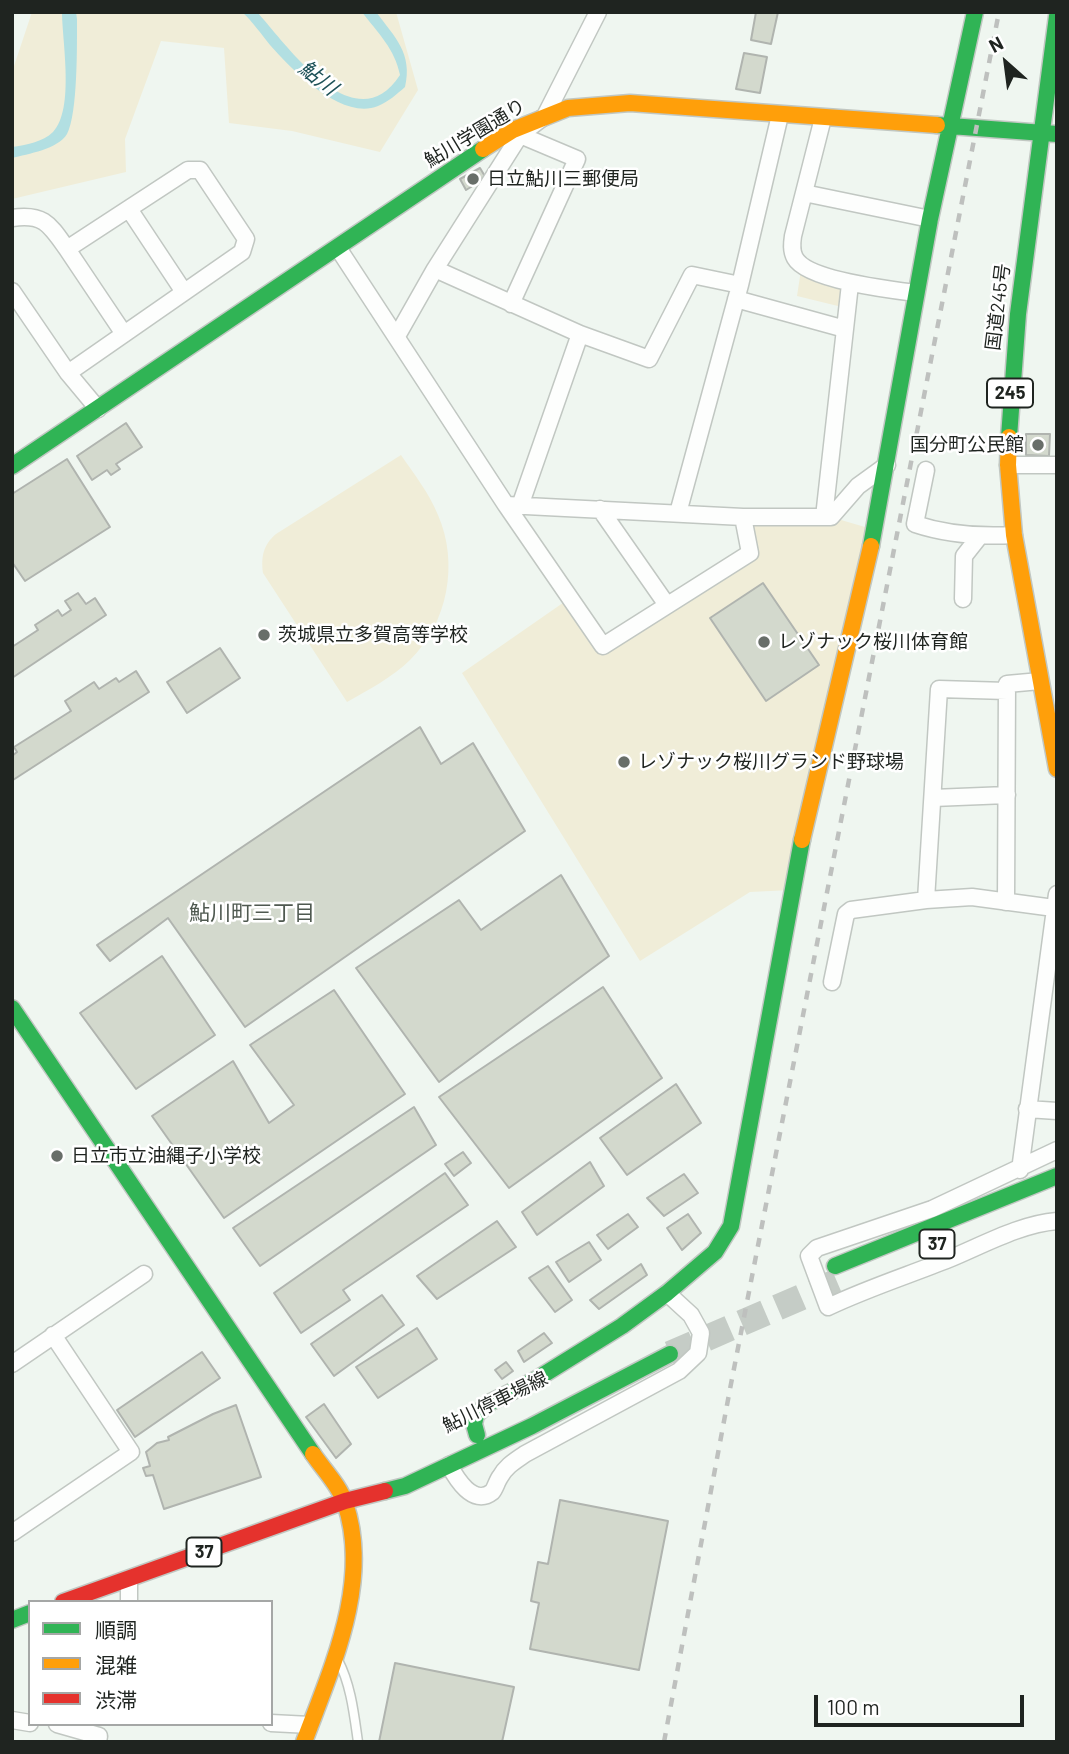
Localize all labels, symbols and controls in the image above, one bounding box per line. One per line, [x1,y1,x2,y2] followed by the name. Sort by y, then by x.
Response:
[971,28,1041,98] north arrow
[985,31,1007,57] text: N
[294,55,342,101] water label: 鮎川
[420,94,530,172] street label: 鮎川学園通り
[487,168,639,190] place label: 日立鮎川三郵便局
[465,171,481,187] marker: 日立鮎川三郵便局
[981,262,1015,352] street label: 国道245号
[987,379,1033,408] road number: 245
[910,434,1024,456] place label: 国分町公民館
[1030,437,1046,453] marker: 国分町公民館
[278,624,468,646] place label: 茨城県立多賀高等学校
[256,627,272,643] marker: 茨城県立多賀高等学校
[778,631,968,653] place label: レゾナック桜川体育館
[756,634,772,650] marker: レゾナック桜川体育館
[638,751,904,773] place label: レゾナック桜川グランド野球場
[616,754,632,770] marker: レゾナック桜川グランド野球場
[189,900,315,926] district label: 鮎川町三丁目
[71,1145,261,1167] place label: 日立市立油縄子小学校
[49,1148,65,1164] marker: 日立市立油縄子小学校
[920,1230,954,1259] road number: 37
[439,1367,551,1437] street label: 鮎川停車場線
[186,1538,222,1567] road number: 37
[28,1600,273,1726] legend
[95,1617,137,1642] text: 順調
[95,1652,137,1677] text: 混雑
[817,1680,1027,1724] scale bar
[95,1687,137,1712] text: 渋滞
[827,1694,880,1719] text: 100 m

